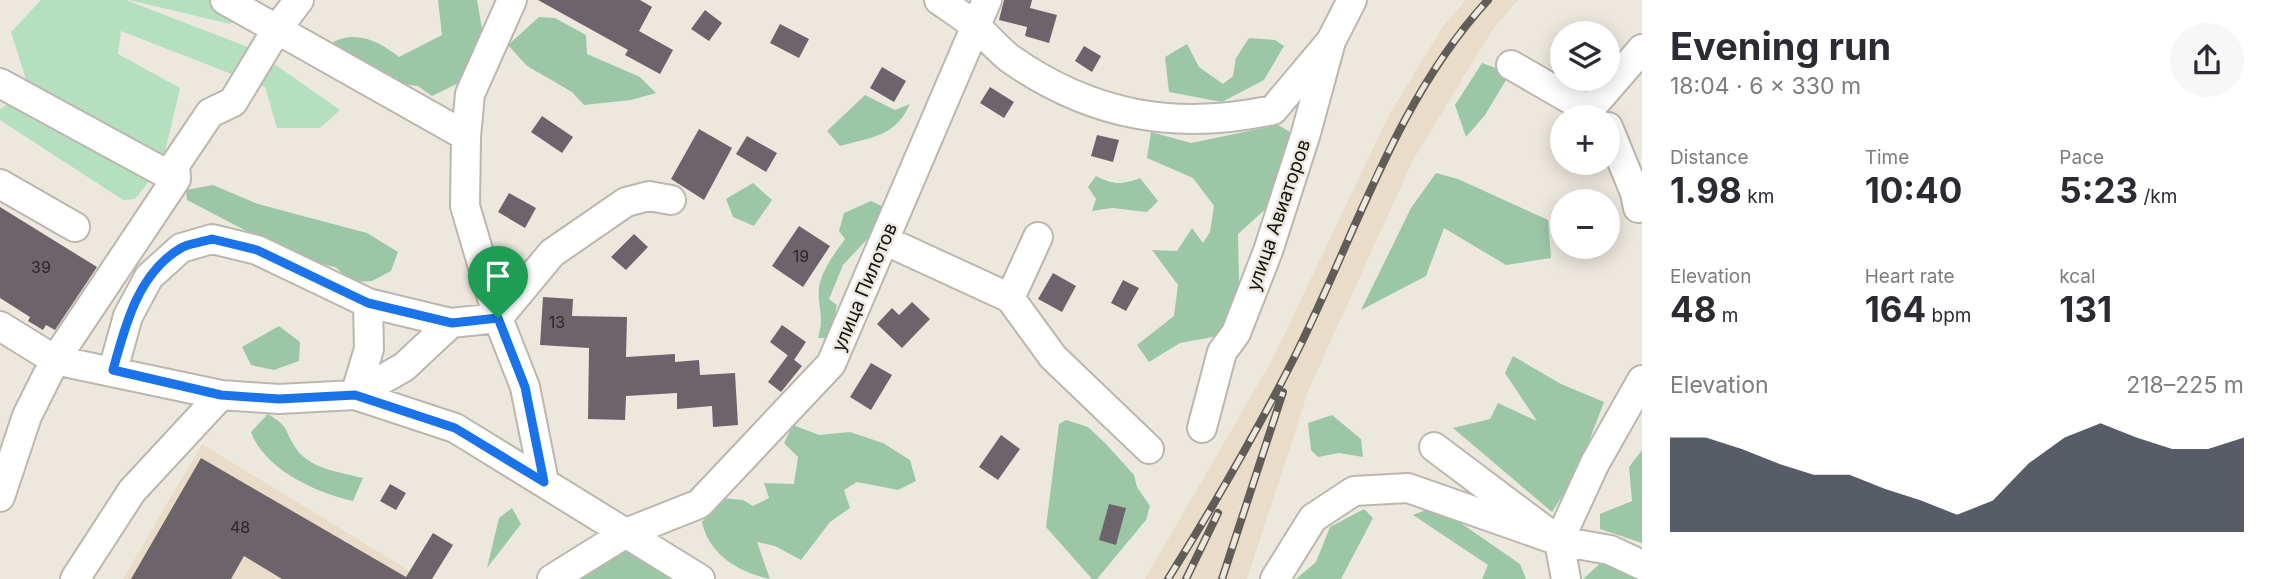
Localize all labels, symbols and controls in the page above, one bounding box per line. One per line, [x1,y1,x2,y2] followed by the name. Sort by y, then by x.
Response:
[1550,21,1620,259] map controls
[1550,21,1620,91] button: layers
[1670,23,1891,69] text: Evening run
[2170,23,2244,97] button: share
[1670,72,1861,100] text: 18:04 · 6 × 330 m
[1550,105,1620,175] button: +
[1242,136,1315,294] street label: улица Авиаторов
[1670,146,1748,169] text: Distance
[1865,146,1909,169] text: Time
[2059,146,2104,169] text: Pace
[1670,169,1742,211] text: 1.98
[1865,169,1962,211] text: 10:40
[2059,169,2138,211] text: 5:23
[1742,185,1774,208] text: km
[2138,185,2177,208] text: /km
[1550,189,1620,259] button: −
[827,219,902,355] street label: улица Пилотов
[468,246,528,318] pin
[793,246,809,266] house number: 19
[31,257,51,277] house number: 39
[479,257,517,295] icon: arrive
[1670,265,1751,288] text: Elevation
[1865,265,1955,288] text: Heart rate
[2059,265,2096,288] text: kcal
[1670,288,1716,330] text: 48
[1865,288,1926,330] text: 164
[2059,288,2112,330] text: 131
[1716,304,1738,327] text: m
[1926,304,1971,327] text: bpm
[549,312,565,332] house number: 13
[1670,371,1769,399] text: Elevation
[2126,371,2244,399] text: 218–225 m
[230,517,250,537] house number: 48

